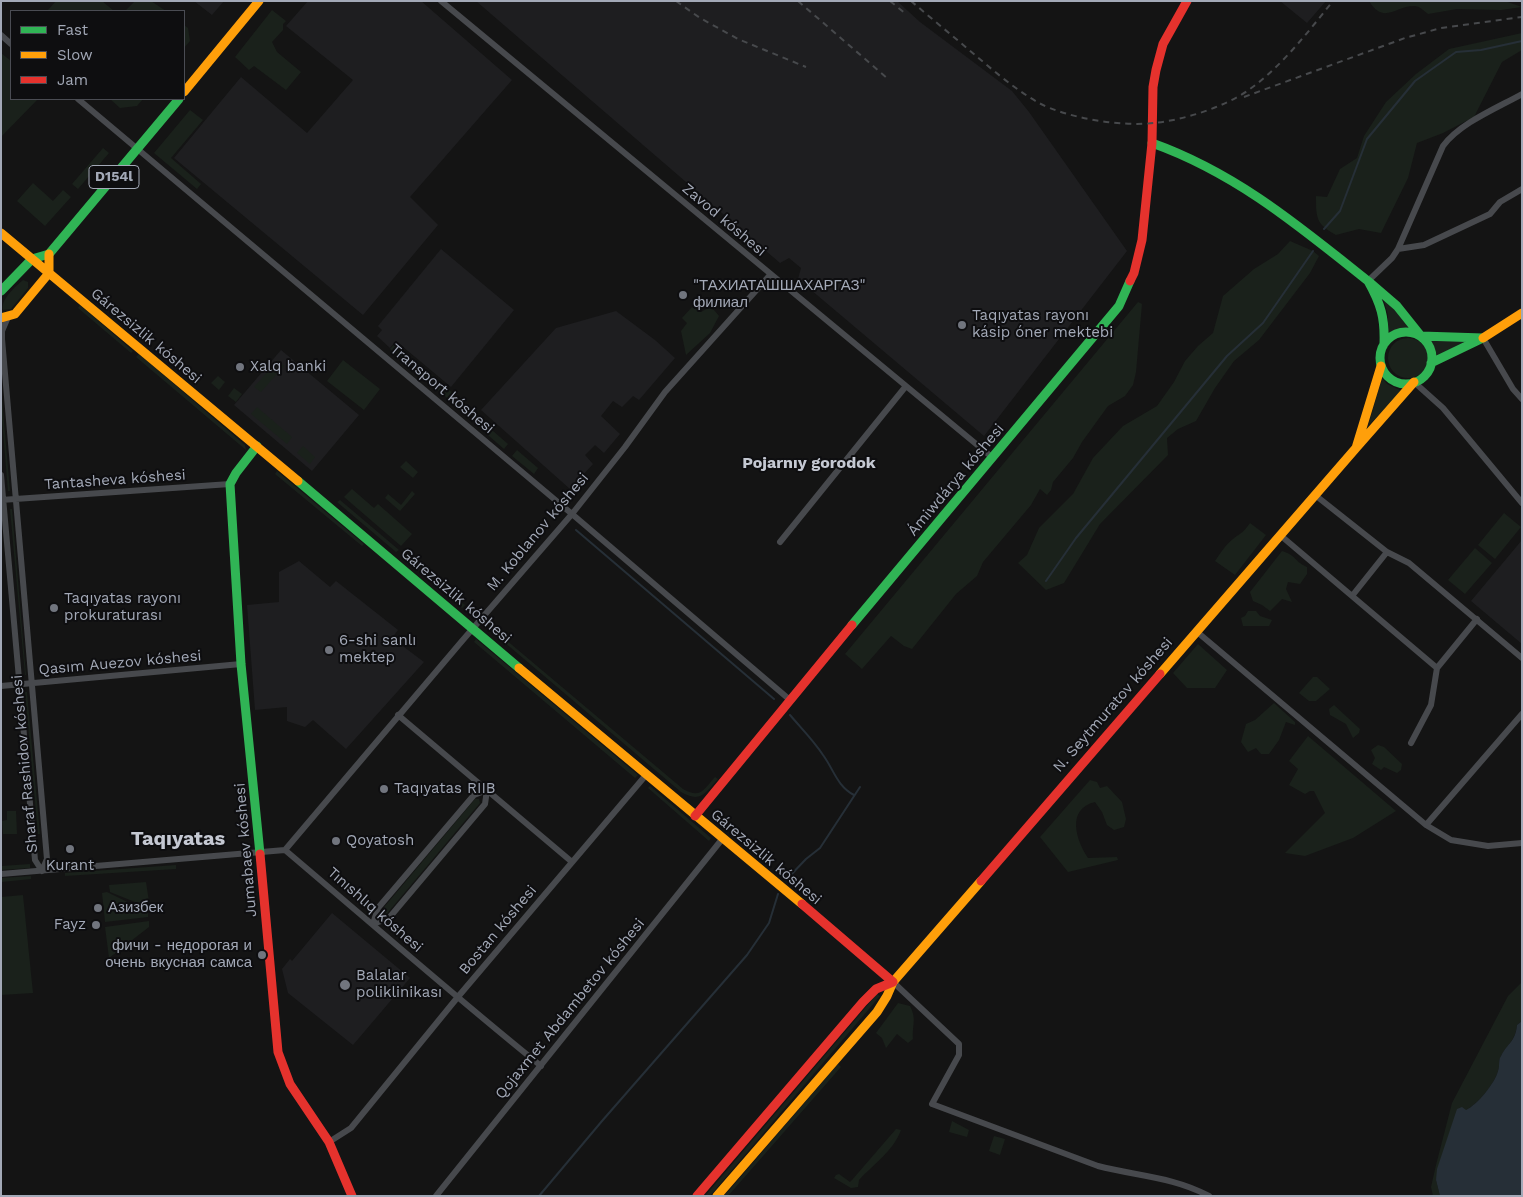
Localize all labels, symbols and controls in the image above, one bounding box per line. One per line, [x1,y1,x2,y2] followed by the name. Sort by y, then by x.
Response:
[10,10,185,100] legend
[57,21,88,39] text: Fast
[57,46,93,64] text: Slow
[57,71,88,89] text: Jam
[89,166,139,188] road number: D154l
[678,180,770,260] street label: Zavod kóshesi
[693,277,866,312] place label: "ТАХИАТАШШАХАРГАЗ" филиал
[87,284,205,388] street label: Gárezsizlik kóshesi
[677,289,689,301] marker: "ТАХИАТАШШАХАРГАЗ" филиал
[972,307,1113,342] place label: Taqıyatas rayonı kásip óner mektebi
[956,319,968,331] marker: Taqıyatas rayonı kásip óner mektebi
[386,340,498,438] street label: Transport kóshesi
[250,358,326,376] place label: Xalq banki
[234,361,246,373] marker: Xalq banki
[904,420,1008,540] street label: Ámiwdárya kóshesi
[742,453,876,473] district label: Pojarnıy gorodok
[44,466,186,494] street label: Tantasheva kóshesi
[483,469,593,595] street label: M. Koblanov kóshesi
[397,544,515,648] street label: Gárezsizlik kóshesi
[64,590,181,625] place label: Taqıyatas rayonı prokuraturası
[48,602,60,614] marker: Taqıyatas rayonı prokuraturası
[339,632,416,667] place label: 6-shi sanlı mektep
[1049,634,1177,776] street label: N. Seytmuratov kóshesi
[323,644,335,656] marker: 6-shi sanlı mektep
[38,647,202,679] street label: Qasım Auezov kóshesi
[8,674,42,854] street label: Sharaf Rashidov kóshesi
[394,780,496,798] place label: Taqıyatas RIIB
[231,782,261,918] street label: Jumabaev kóshesi
[378,783,390,795] marker: Taqıyatas RIIB
[707,805,825,909] street label: Gárezsizlik kóshesi
[131,827,225,851] district label: Taqıyatas
[346,832,414,850] place label: Qoyatosh
[330,835,342,847] marker: Qoyatosh
[64,843,76,855] marker: Kurant
[46,857,94,875] place label: Kurant
[324,864,426,956] street label: Tınıshlıq kóshesi
[455,882,541,978] street label: Bostan kóshesi
[108,899,163,917] place label: Азизбек
[92,902,104,914] marker: Азизбек
[491,915,649,1103] street label: Qojaxmet Abdambetov kóshesi
[54,916,86,934] place label: Fayz
[90,919,102,931] marker: Fayz
[105,937,252,972] place label: фичи - недорогая и очень вкусная самса
[256,949,268,961] marker: фичи - недорогая и очень вкусная самса
[356,967,442,1002] place label: Balalar poliklinikası
[338,978,352,992] marker: Balalar poliklinikası

